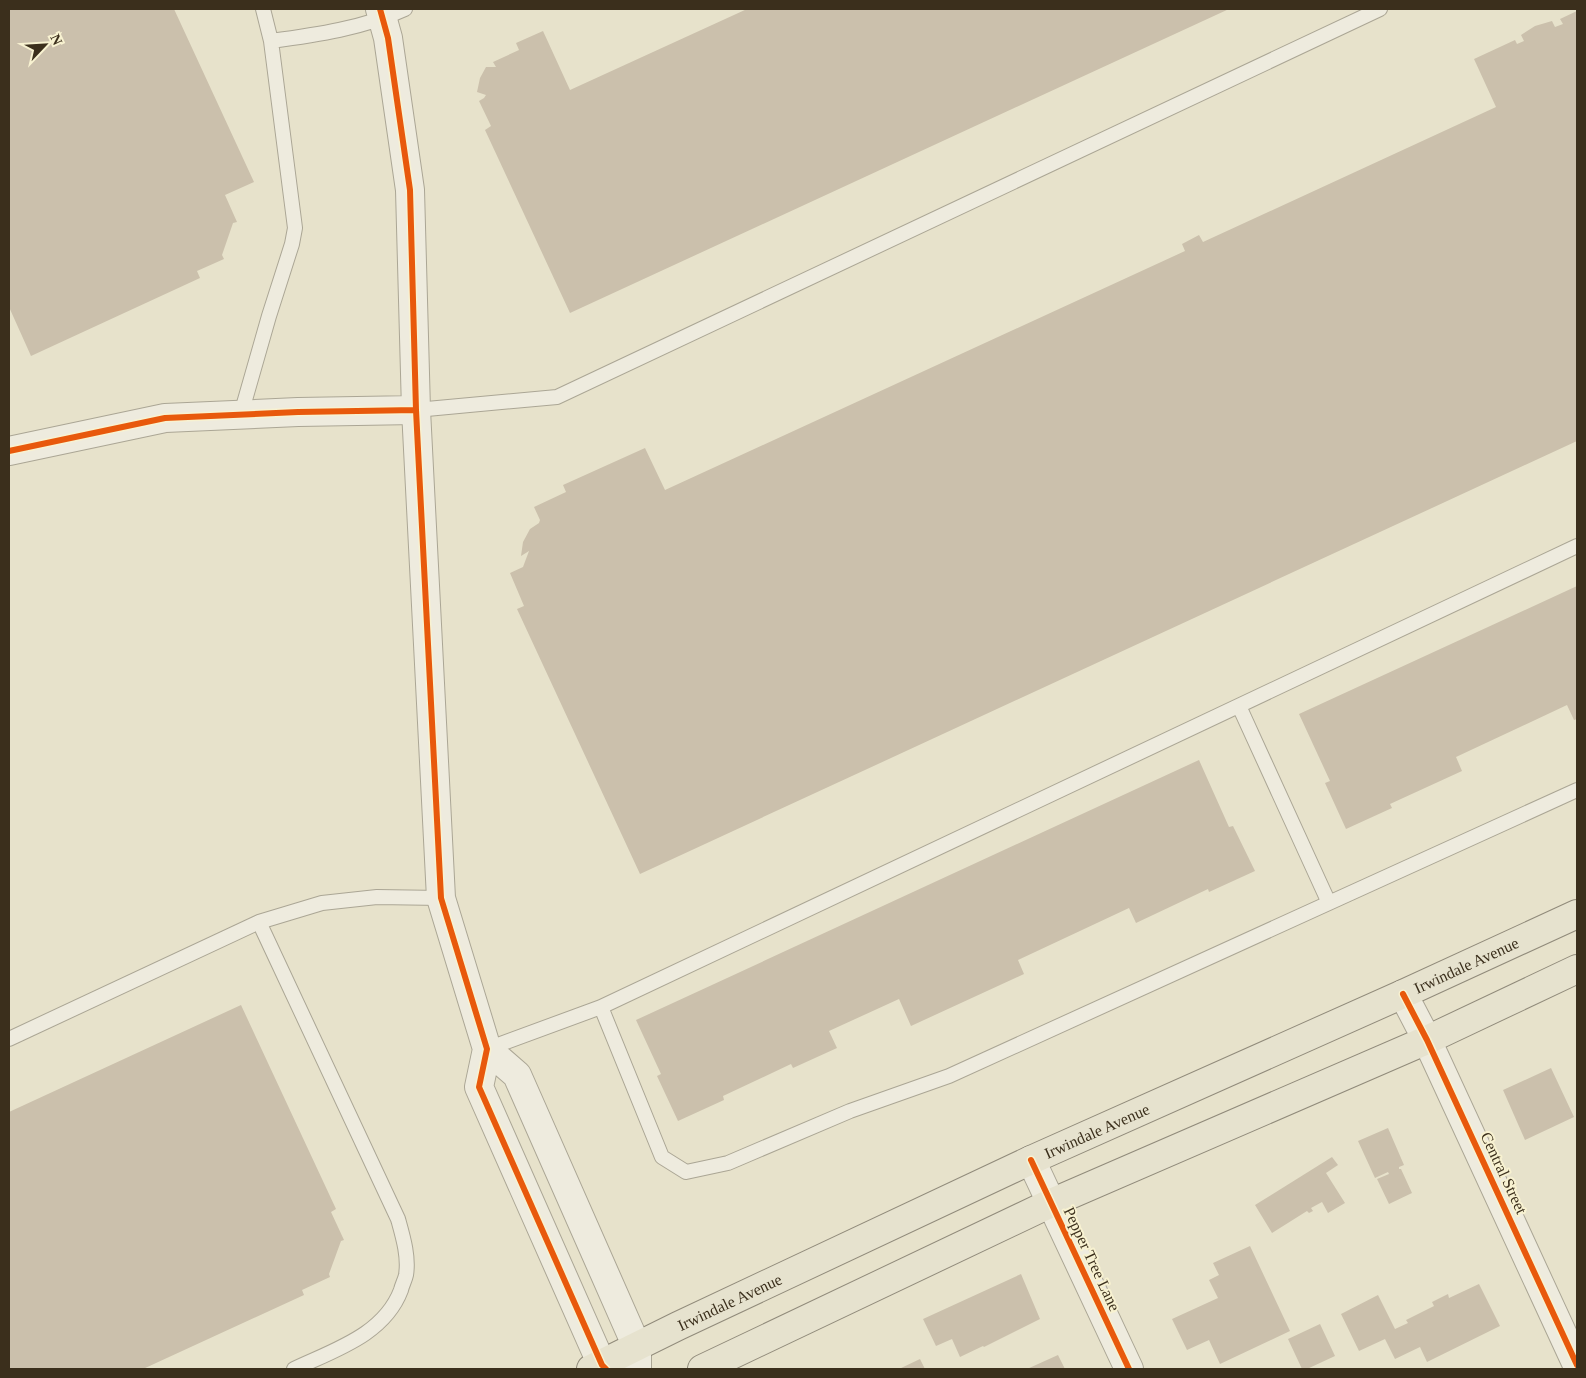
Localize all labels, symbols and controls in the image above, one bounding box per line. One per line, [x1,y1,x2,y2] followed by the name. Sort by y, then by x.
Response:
[20,20,70,70] north arrow
[47,32,65,47] text: N
[1411,934,1521,996] street label: Irwindale Avenue
[1042,1100,1152,1162] street label: Irwindale Avenue
[1478,1129,1531,1217] street label: Central Street
[1060,1204,1124,1314] street label: Pepper Tree Lane
[675,1270,784,1334] street label: Irwindale Avenue

